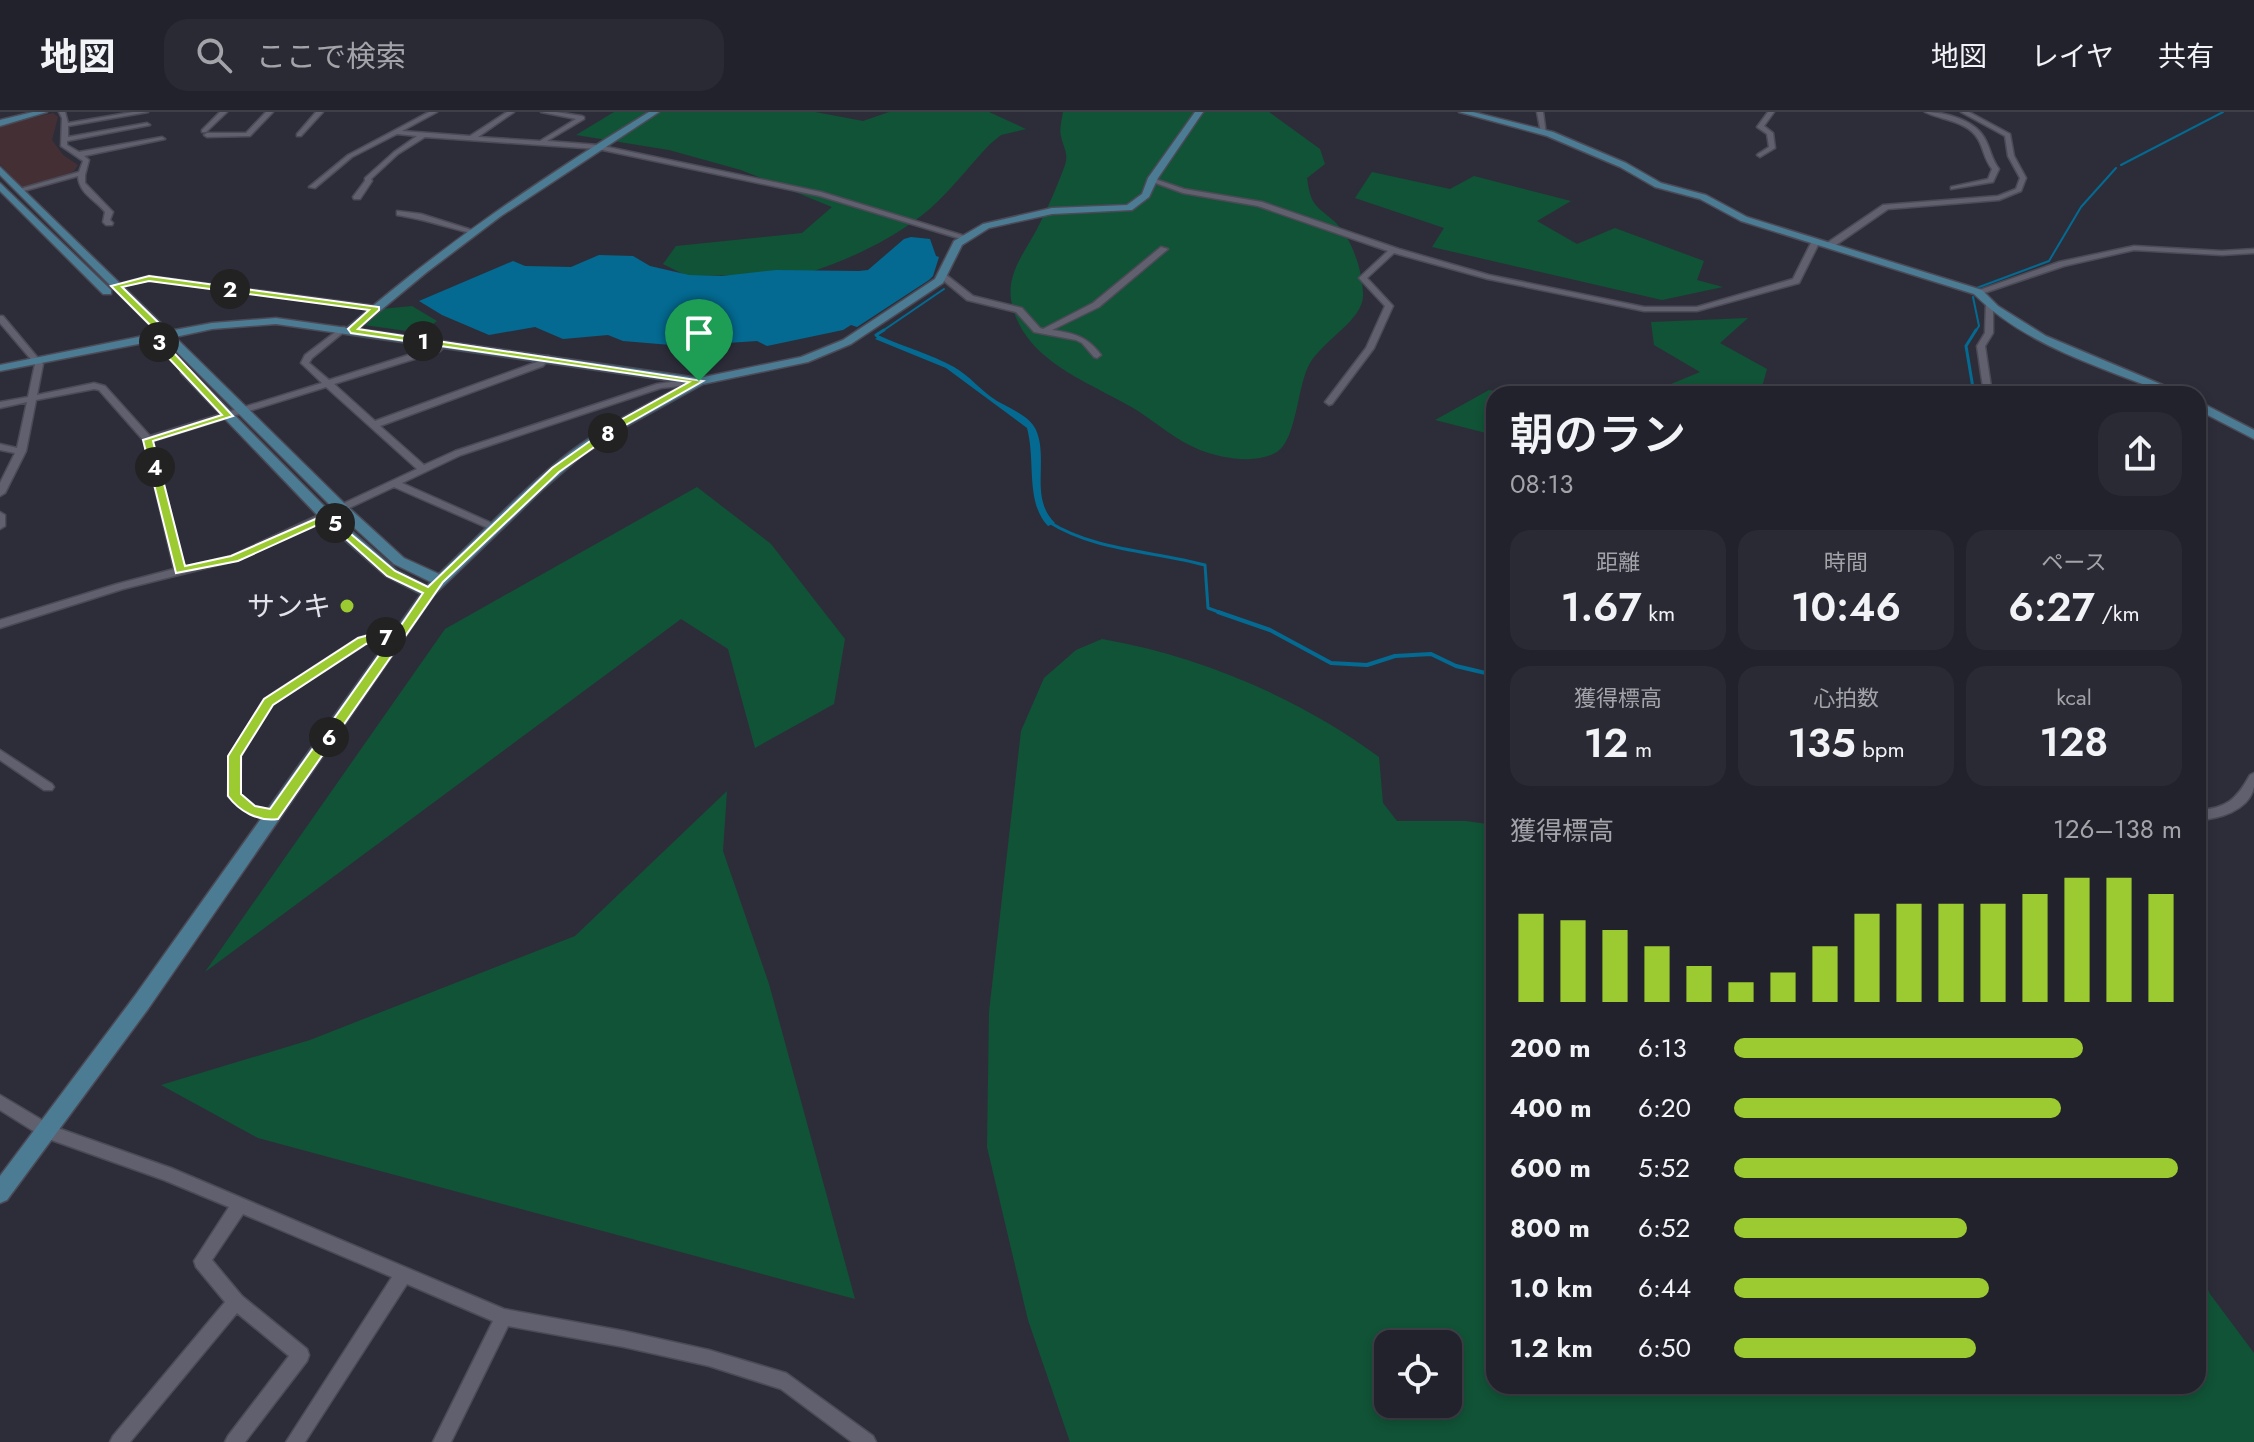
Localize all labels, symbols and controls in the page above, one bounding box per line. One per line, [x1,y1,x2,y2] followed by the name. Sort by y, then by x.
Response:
[164,19,724,91] search box
[40,29,116,84] text: 地図
[192,33,236,77] icon: search
[256,35,406,78] text: ここで検索
[1931,36,1987,77] text: 地図
[2031,36,2114,77] text: レイヤ
[2158,36,2214,77] text: 共有
[210,269,250,309] pin: 2
[223,273,237,305] text: 2
[665,299,733,381] pin
[677,311,721,355] icon: arrive
[403,321,443,361] pin: 1
[139,322,179,362] pin: 3
[417,325,429,357] text: 1
[152,326,166,358] text: 3
[1510,403,1686,467] text: 朝のラン
[2098,412,2182,496] button: share
[588,413,628,453] pin: 8
[601,417,615,449] text: 8
[135,447,175,487] pin: 4
[147,451,163,483] text: 4
[1510,465,1574,503] text: 08:13
[315,503,355,543] pin: 5
[328,507,342,539] text: 5
[1596,546,1640,578] text: 距離
[1824,546,1868,578] text: 時間
[2042,546,2106,578] text: ペース
[1561,578,1642,636] text: 1.67
[1791,578,1901,636] text: 10:46
[2008,578,2095,636] text: 6:27
[247,586,331,627] place label: サンキ
[338,597,356,615] marker: サンキ
[1642,597,1675,629] text: km
[2095,597,2140,629] text: /km
[366,617,406,657] pin: 7
[379,621,393,653] text: 7
[2056,681,2092,713] text: kcal
[1574,682,1662,714] text: 獲得標高
[1813,682,1879,714] text: 心拍数
[2040,713,2108,771] text: 128
[1584,714,1629,772] text: 12
[1787,714,1856,772] text: 135
[309,717,349,757] pin: 6
[322,721,336,753] text: 6
[1629,733,1652,765] text: m
[1856,733,1905,765] text: bpm
[2053,810,2182,848] text: 126–138 m
[1510,812,1614,850] text: 獲得標高
[1510,1029,1591,1067] text: 200 m
[1638,1029,1687,1067] text: 6:13
[1510,1089,1592,1127] text: 400 m
[1638,1089,1691,1127] text: 6:20
[1510,1149,1591,1187] text: 600 m
[1638,1149,1690,1187] text: 5:52
[1510,1209,1590,1247] text: 800 m
[1638,1209,1690,1247] text: 6:52
[1510,1269,1593,1307] text: 1.0 km
[1638,1269,1691,1307] text: 6:44
[1510,1329,1593,1367] text: 1.2 km
[1638,1329,1691,1367] text: 6:50
[1374,1330,1462,1418] map controls
[1374,1330,1462,1418] button: locate

